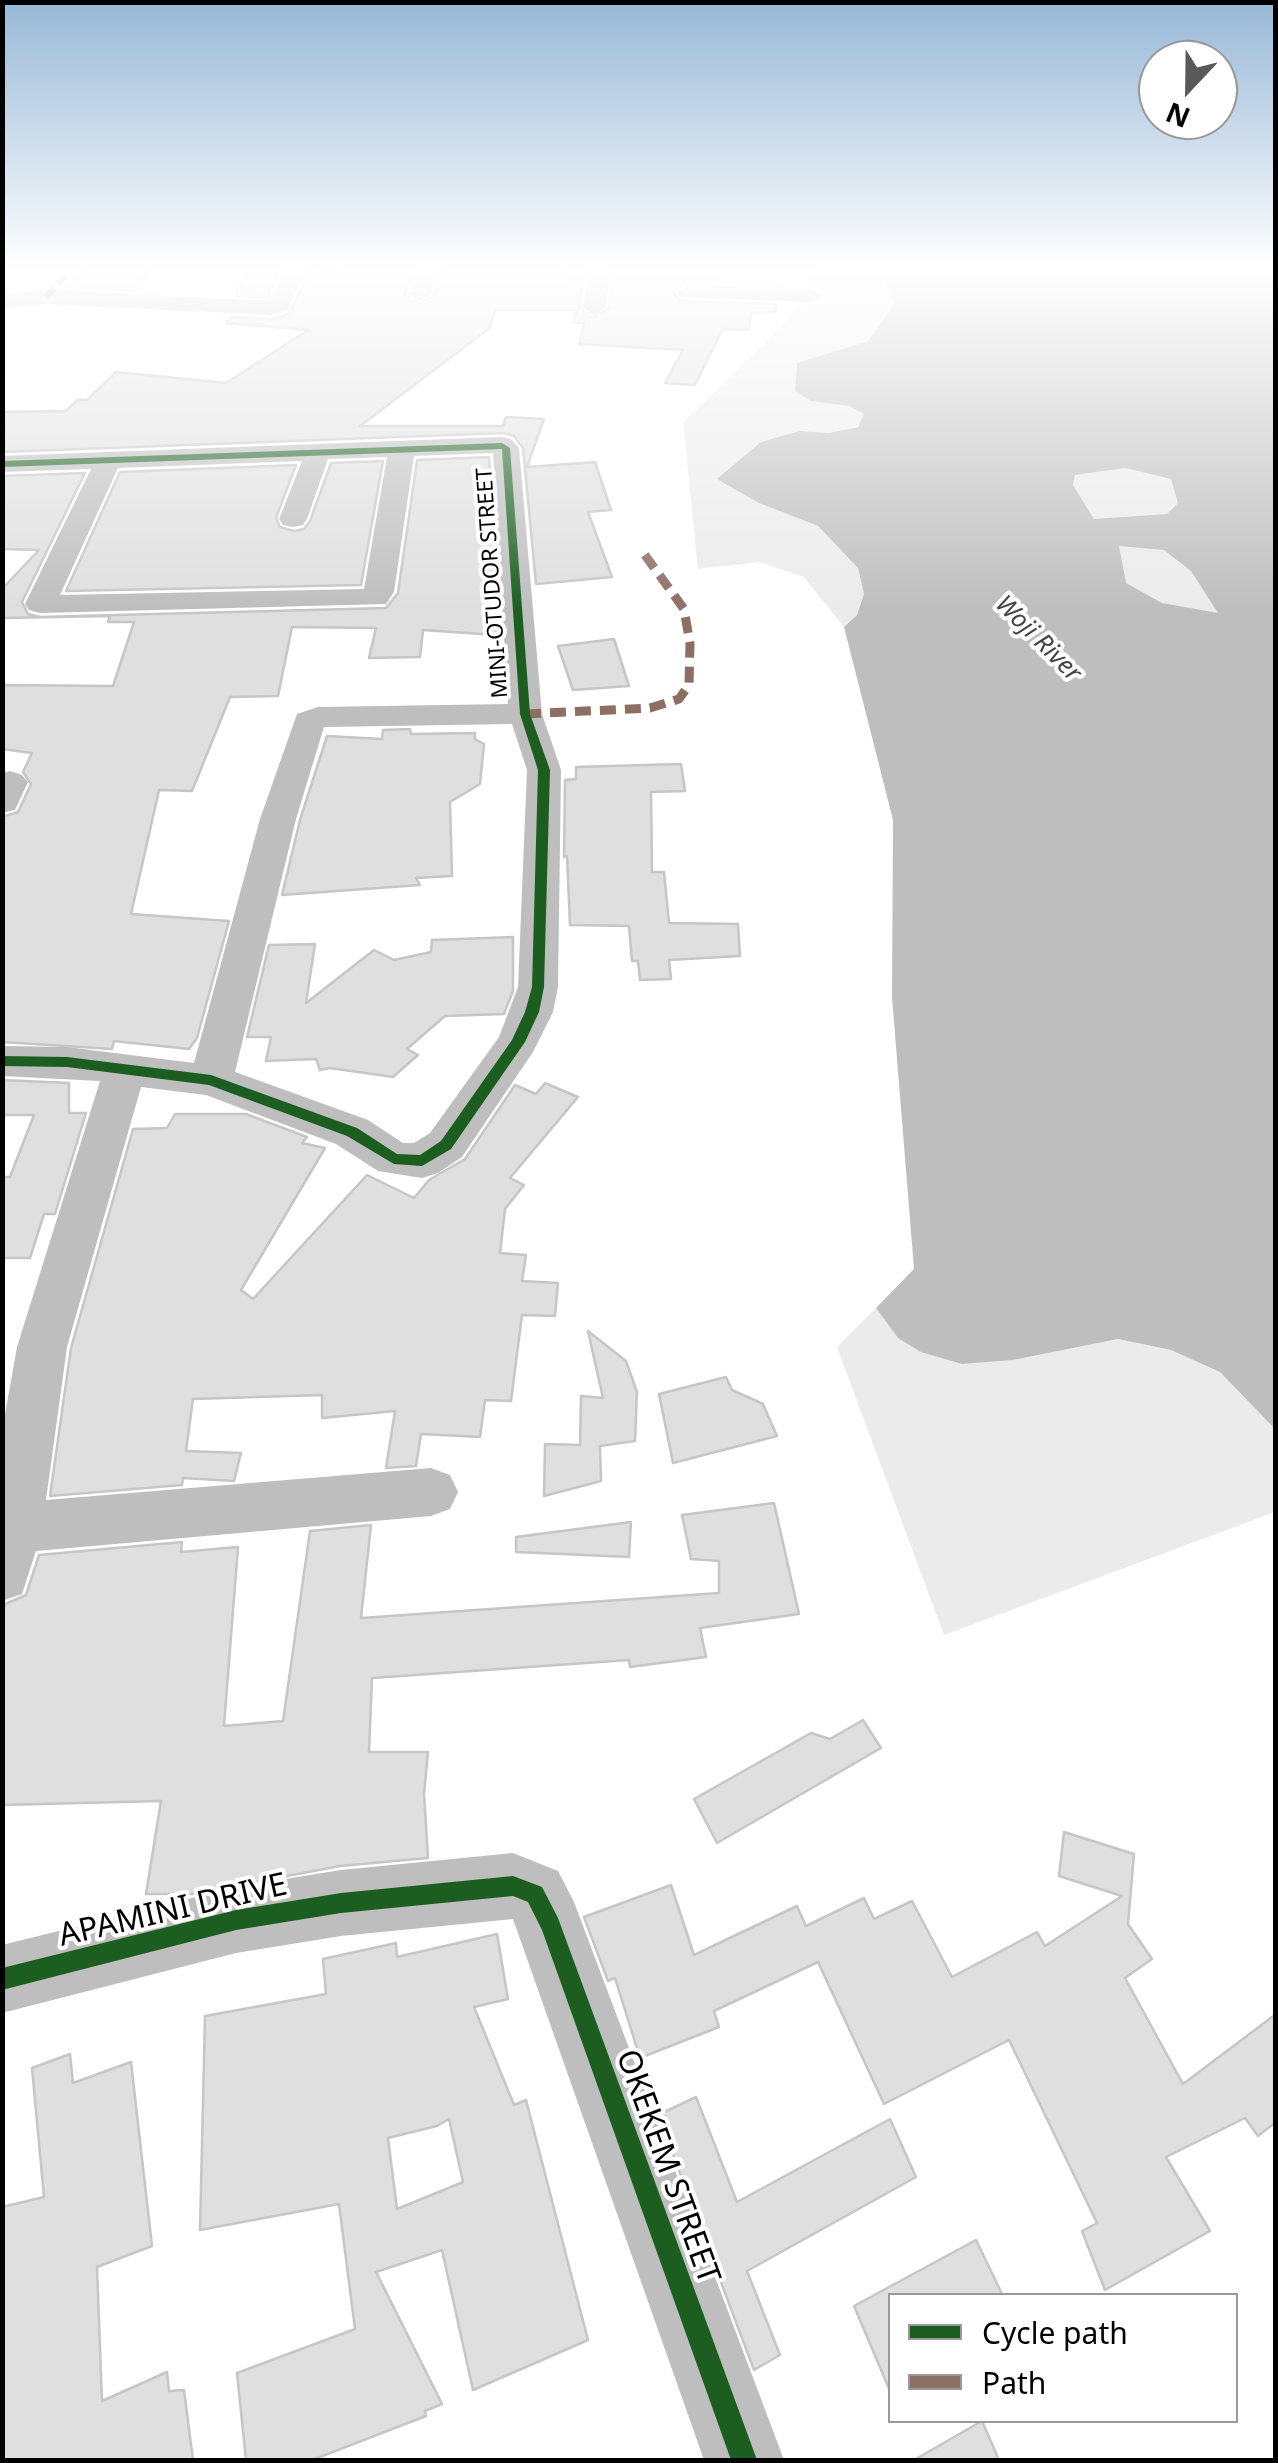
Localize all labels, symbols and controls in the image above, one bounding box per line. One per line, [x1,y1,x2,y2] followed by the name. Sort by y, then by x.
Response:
[1138,40,1238,140] north arrow
[1160,94,1195,138] text: N
[472,467,514,699] street label: MINI-OTUDOR STREET
[989,590,1087,688] water label: Woji River
[55,1866,291,1956] street label: APAMINI DRIVE
[607,2045,727,2289] street label: OKEKEM STREET
[888,2293,1238,2423] legend
[982,2312,1128,2353] text: Cycle path
[982,2362,1046,2403] text: Path

